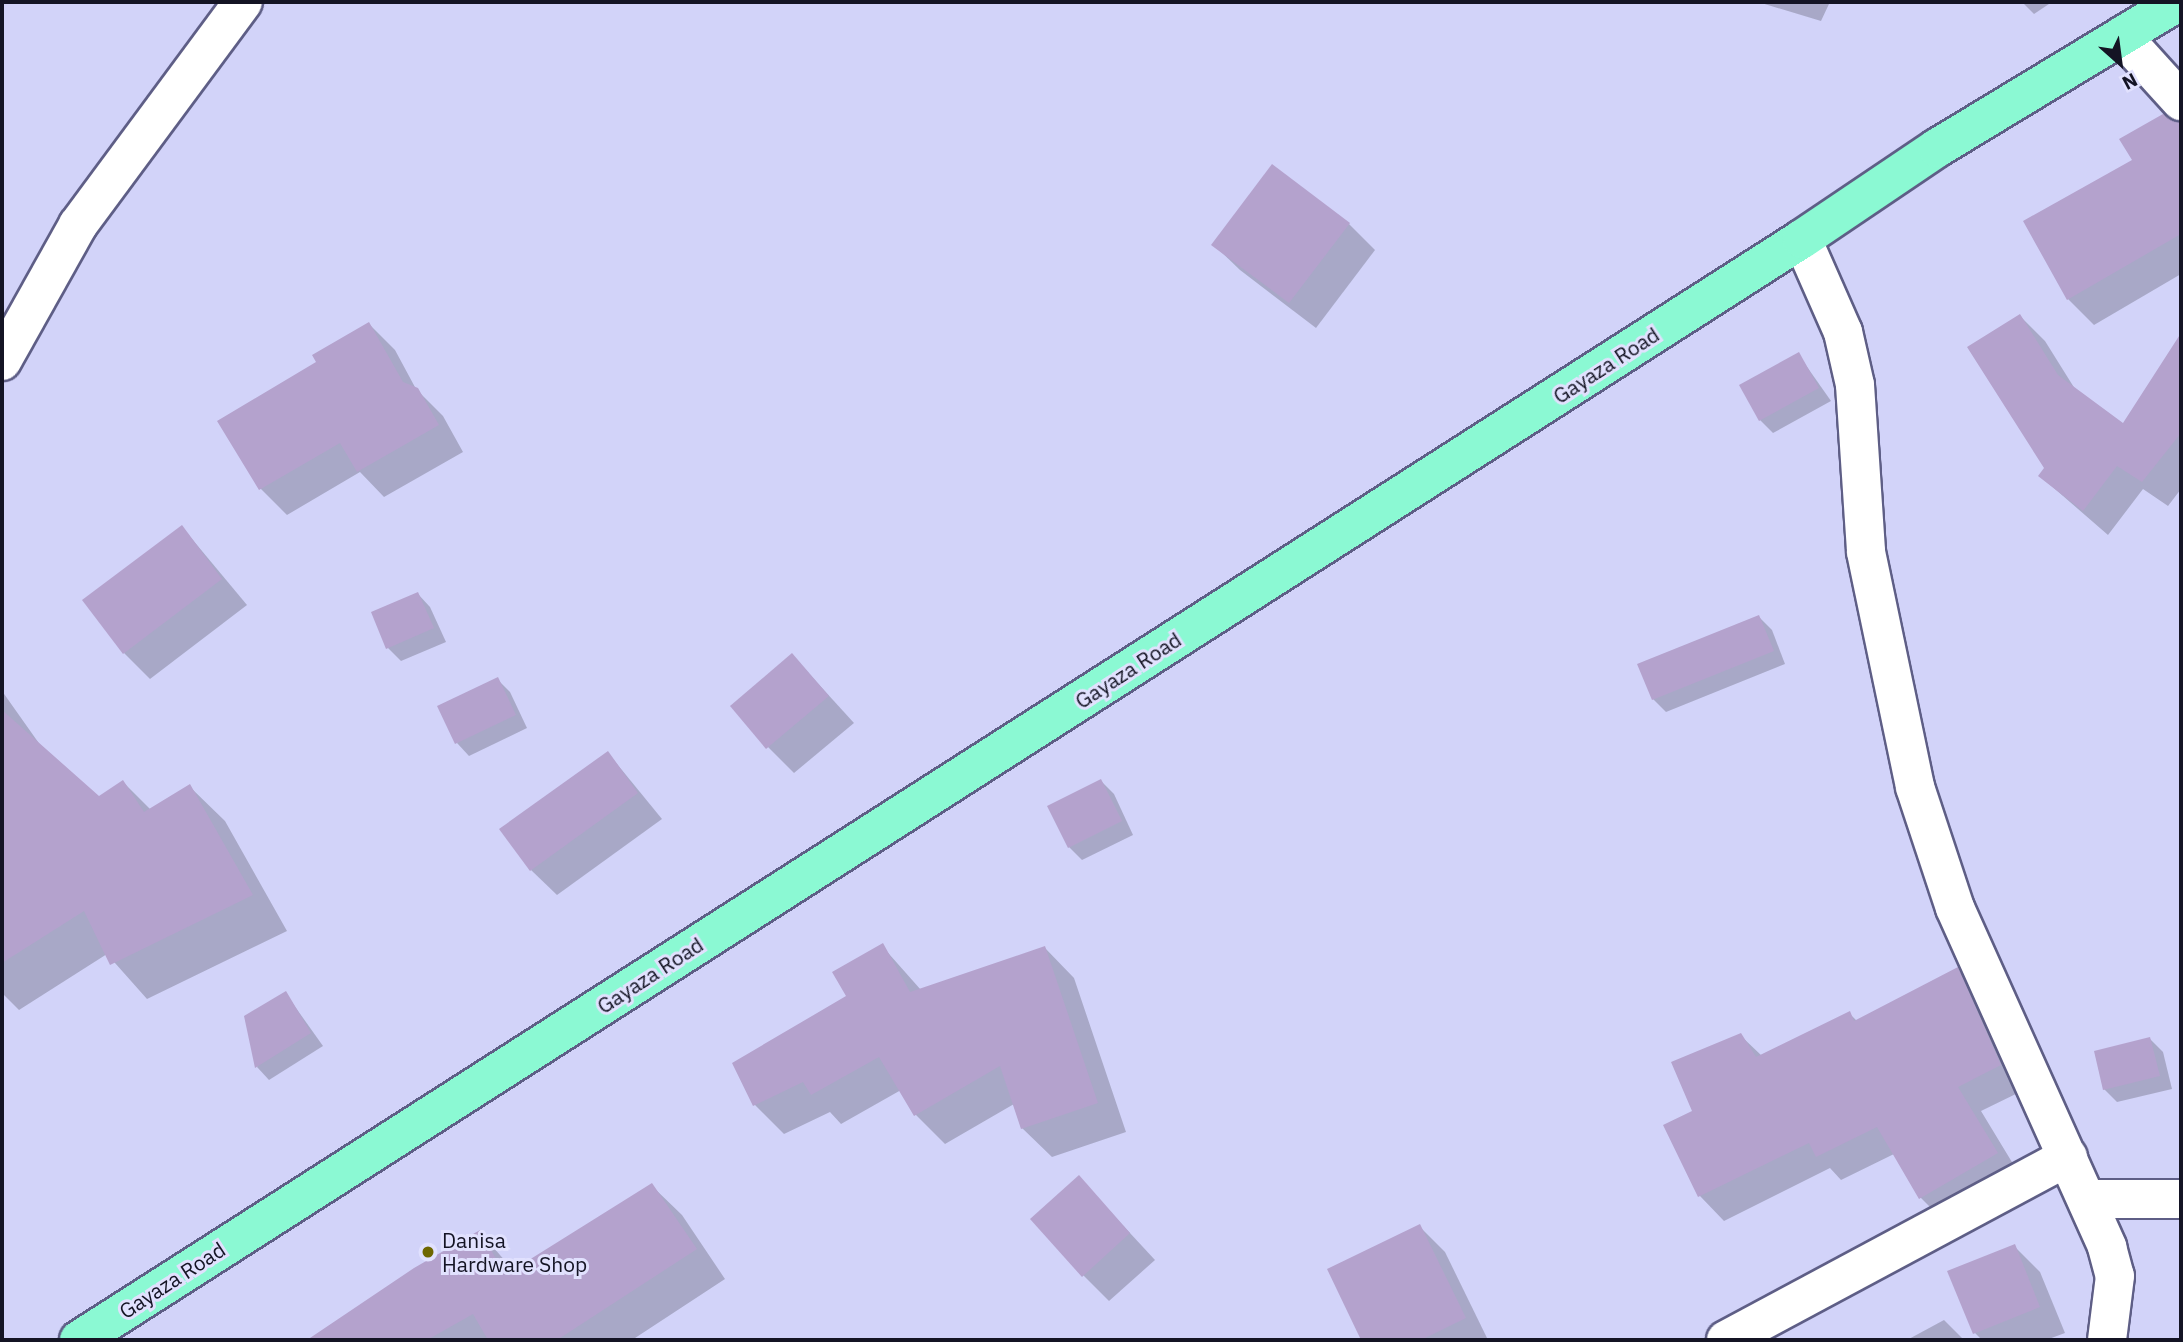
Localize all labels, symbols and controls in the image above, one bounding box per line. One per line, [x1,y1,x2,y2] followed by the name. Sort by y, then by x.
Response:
[2085,28,2155,98] north arrow
[2118,68,2142,95] text: N
[1548,321,1664,409] street label: Gayaza Road
[1070,626,1186,714] street label: Gayaza Road
[592,931,708,1019] street label: Gayaza Road
[442,1227,587,1277] place label: Danisa Hardware Shop
[114,1236,230,1324] street label: Gayaza Road
[420,1244,436,1260] marker: Danisa Hardware Shop

